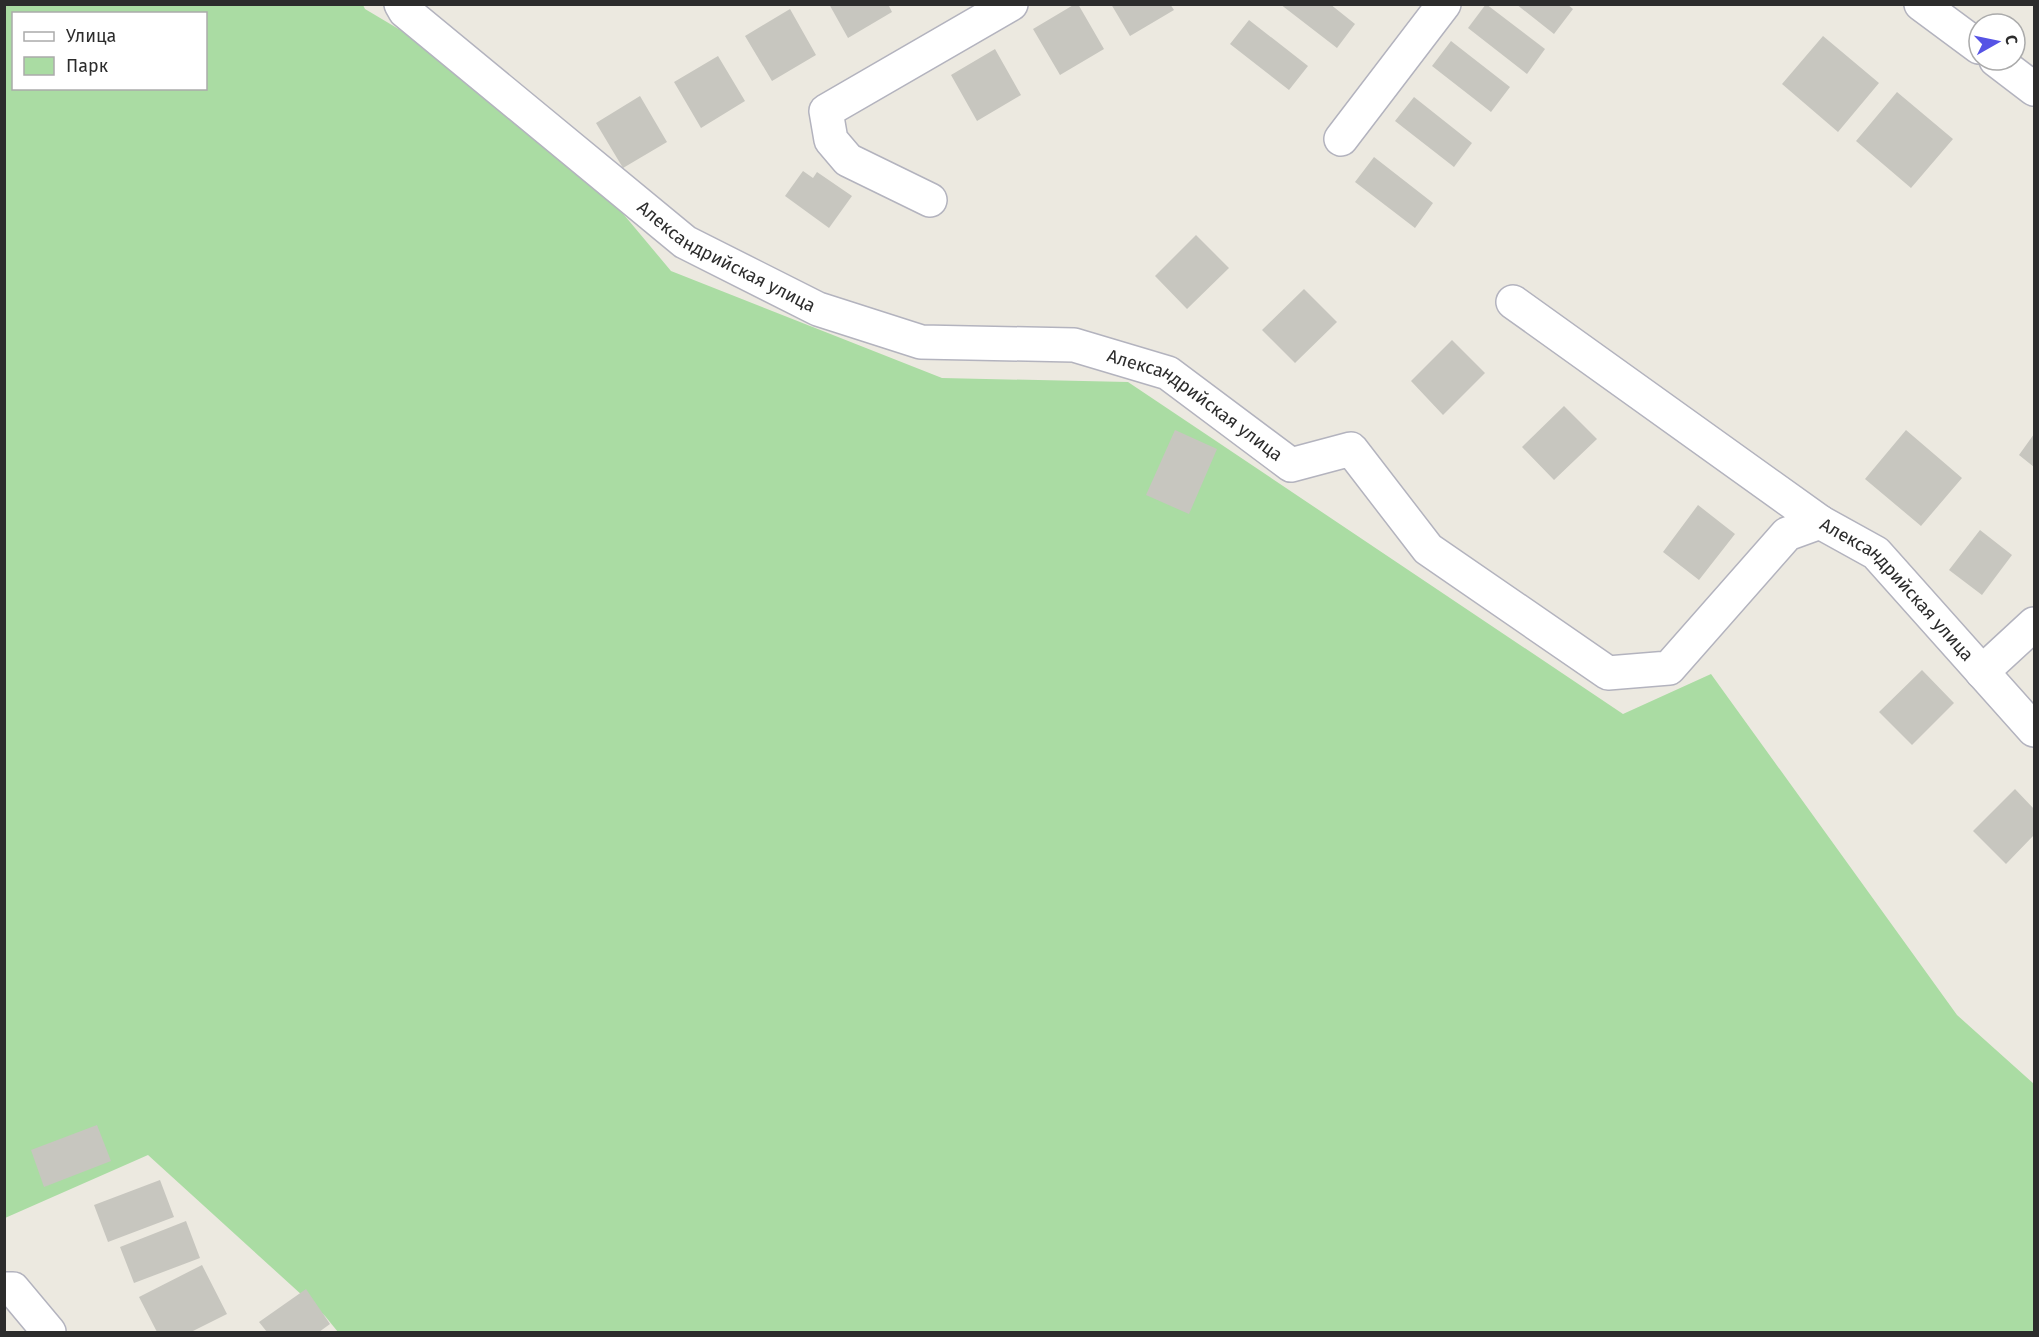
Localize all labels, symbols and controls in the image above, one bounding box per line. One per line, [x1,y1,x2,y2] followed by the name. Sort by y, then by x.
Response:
[12,12,207,90] legend
[1967,12,2027,72] north arrow
[66,25,116,47] text: Улица
[2001,34,2022,47] text: С
[66,55,109,77] text: Парк
[633,196,819,317] street label: Александрийская улица
[1105,344,1287,466] street label: Александрийская улица
[1816,513,1978,666] street label: Александрийская улица

